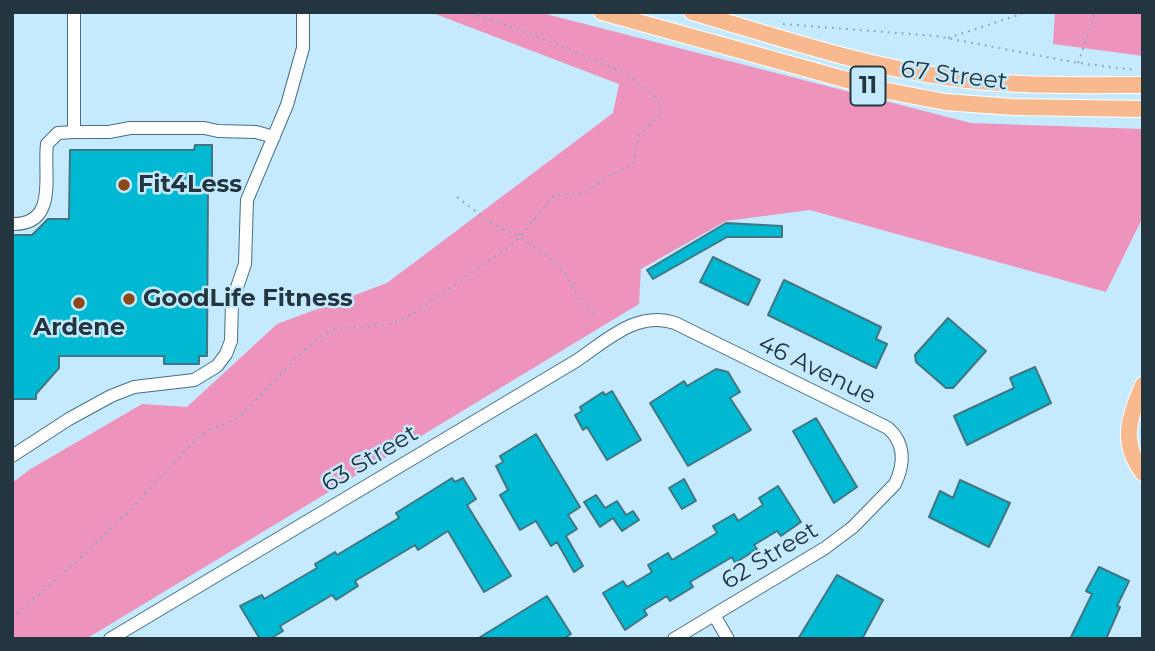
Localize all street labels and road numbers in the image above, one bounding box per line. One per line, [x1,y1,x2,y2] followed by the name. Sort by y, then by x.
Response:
[899,55,1009,97] street label: 67 Street
[850,66,886,106] road number: 11
[753,329,881,411] street label: 46 Avenue
[317,419,423,499] street label: 63 Street
[717,516,823,596] street label: 62 Street

